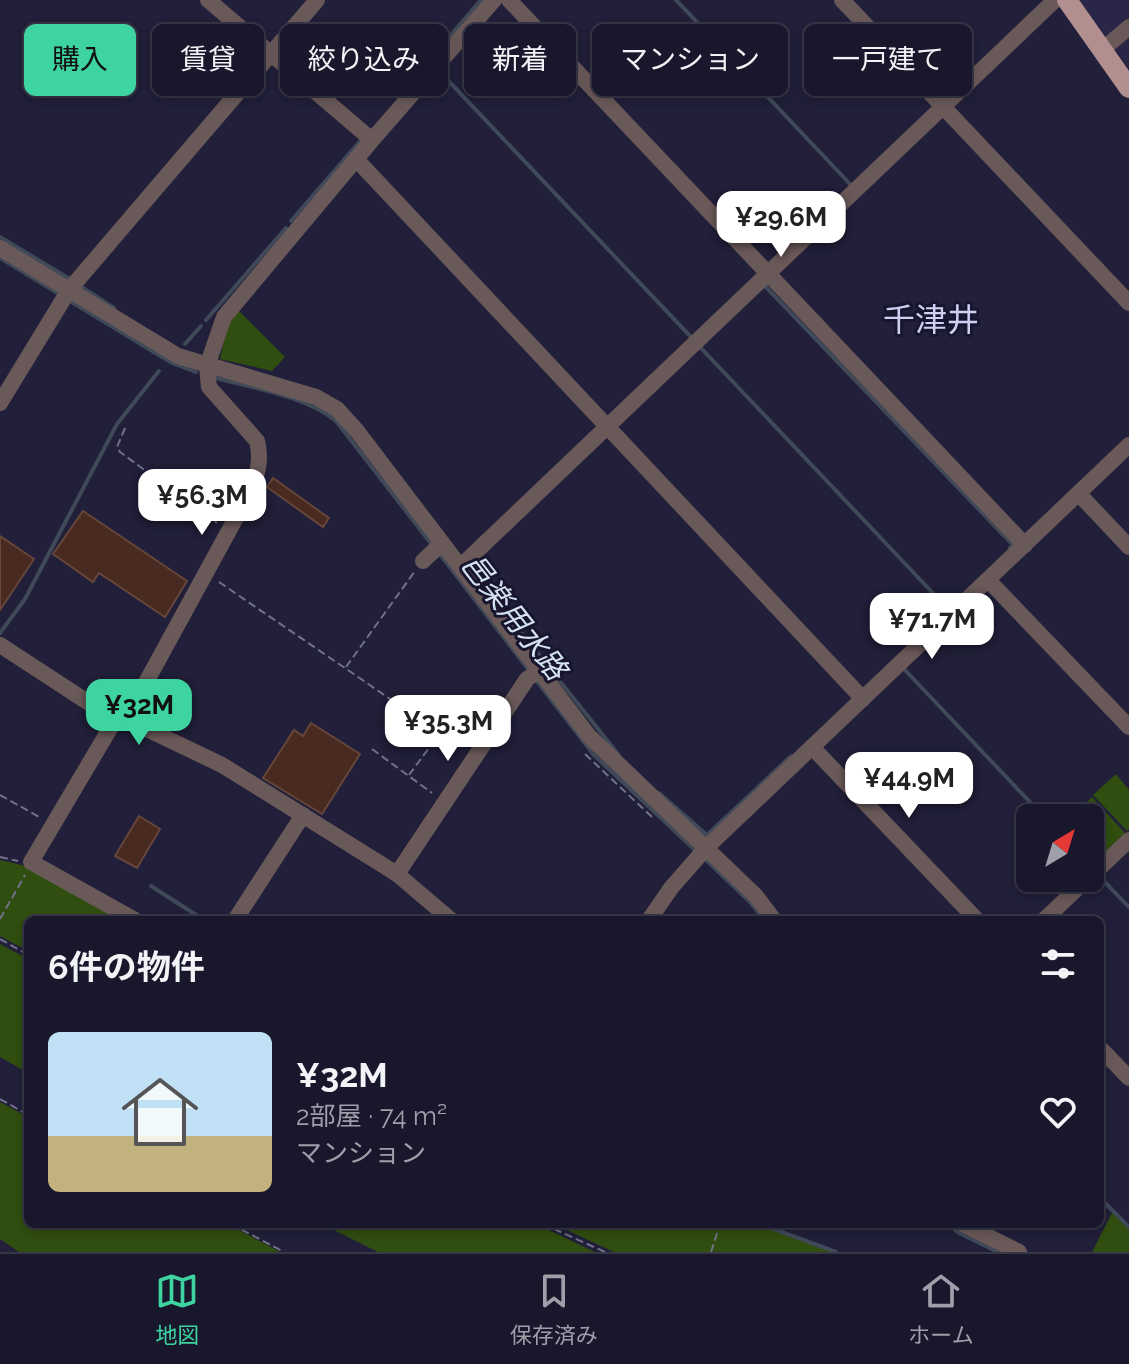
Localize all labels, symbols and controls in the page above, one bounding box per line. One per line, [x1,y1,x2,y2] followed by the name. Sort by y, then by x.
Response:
[24,24,136,96] chip: 購入
[152,24,264,96] chip: 賃貸
[280,24,448,96] chip: 絞り込み
[464,24,576,96] chip: 新着
[592,24,788,96] chip: マンション
[804,24,972,96] chip: 一戸建て
[716,191,846,259] pin: ¥29.6M
[735,202,827,232] text: ¥29.6M
[883,301,979,338] district label: 千津井
[137,469,267,537] pin: ¥56.3M
[156,480,248,510] text: ¥56.3M
[454,547,576,689] water label: 邑楽用水路
[867,593,997,661] pin: ¥71.7M
[888,604,976,634] text: ¥71.7M
[92,679,186,747] pin: ¥32M
[104,690,174,720] text: ¥32M
[383,695,513,763] pin: ¥35.3M
[403,706,493,736] text: ¥35.3M
[844,752,974,820] pin: ¥44.9M
[863,763,955,793] text: ¥44.9M
[1016,804,1104,892] north arrow
[1016,804,1104,892] map controls
[1036,942,1080,986] icon: filters
[48,947,205,987] text: 6件の物件
[296,1055,388,1095] text: ¥32M
[112,1064,208,1160] icon: home
[1036,1090,1080,1134] icon: heart
[296,1101,447,1131] text: 2部屋 · 74 m²
[296,1138,426,1168] text: マンション
[155,1269,199,1349] tab: 地図
[510,1269,598,1349] tab: 保存済み
[908,1269,974,1349] tab: ホーム

